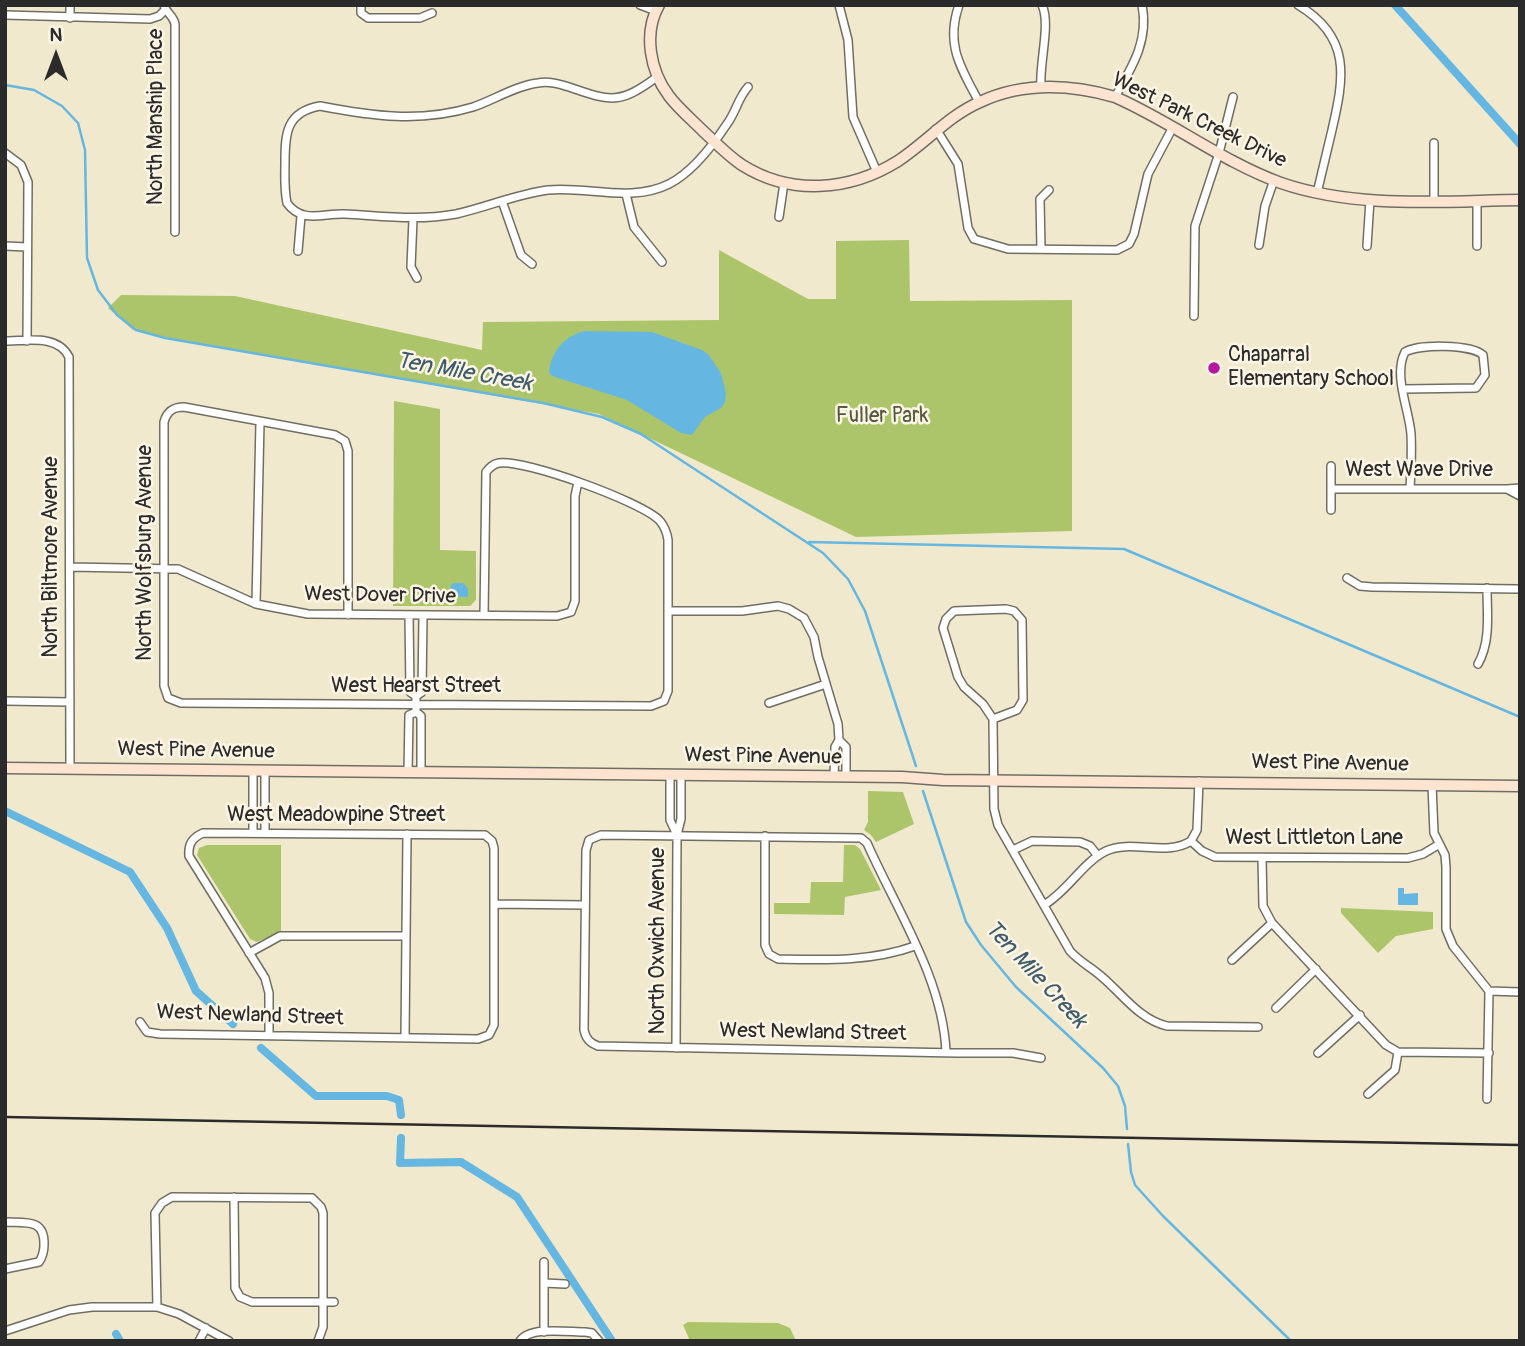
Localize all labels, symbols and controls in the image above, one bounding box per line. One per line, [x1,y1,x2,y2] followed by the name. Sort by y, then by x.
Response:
[21,21,91,91] north arrow
[50,23,62,47] text: N
[144,29,170,205] street label: North Manship Place
[1108,68,1290,174] street label: West Park Creek Drive
[1228,343,1394,393] place label: Chaparral Elementary School
[394,348,534,398] water label: Ten Mile Creek
[1206,360,1222,376] marker: Chaparral Elementary School
[836,404,928,430] park label: Fuller Park
[133,445,159,661] street label: North Wolfsburg Avenue
[39,456,65,658] street label: North Biltmore Avenue
[1345,458,1493,484] street label: West Wave Drive
[304,582,456,610] street label: West Dover Drive
[331,674,501,700] street label: West Hearst Street
[117,737,275,765] street label: West Pine Avenue
[684,743,842,771] street label: West Pine Avenue
[1251,750,1409,778] street label: West Pine Avenue
[227,803,445,829] street label: West Meadowpine Street
[1225,826,1403,852] street label: West Littleton Lane
[646,847,672,1035] street label: North Oxwich Avenue
[978,916,1092,1034] water label: Ten Mile Creek
[156,1000,344,1032] street label: West Newland Street
[719,1019,907,1047] street label: West Newland Street

